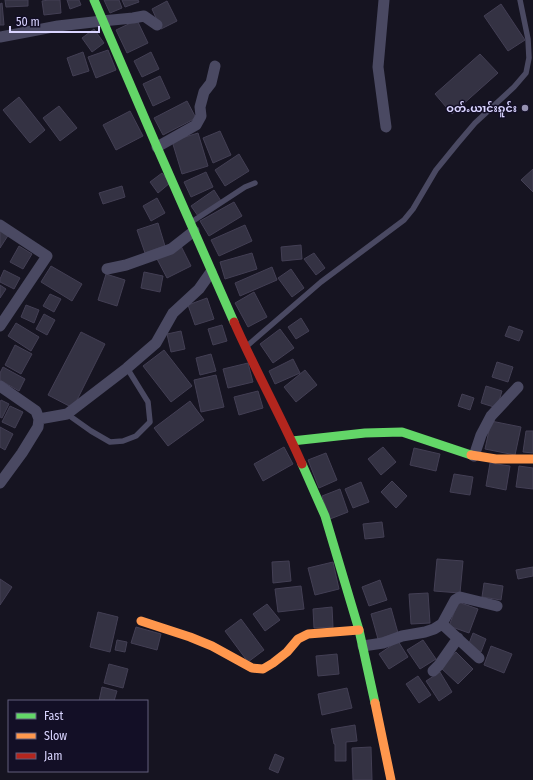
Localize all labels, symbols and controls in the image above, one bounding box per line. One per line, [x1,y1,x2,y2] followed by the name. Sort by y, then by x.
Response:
[10,8,99,34] scale bar
[16,15,40,29] text: 50 m
[446,101,517,118] place label: ဝတ်ႉယၢင်းၵူင်း
[520,103,530,113] marker: ဝတ်ႉယၢင်းၵူင်း
[8,700,148,772] legend
[44,709,63,723] text: Fast
[44,729,67,743] text: Slow
[44,749,62,763] text: Jam

